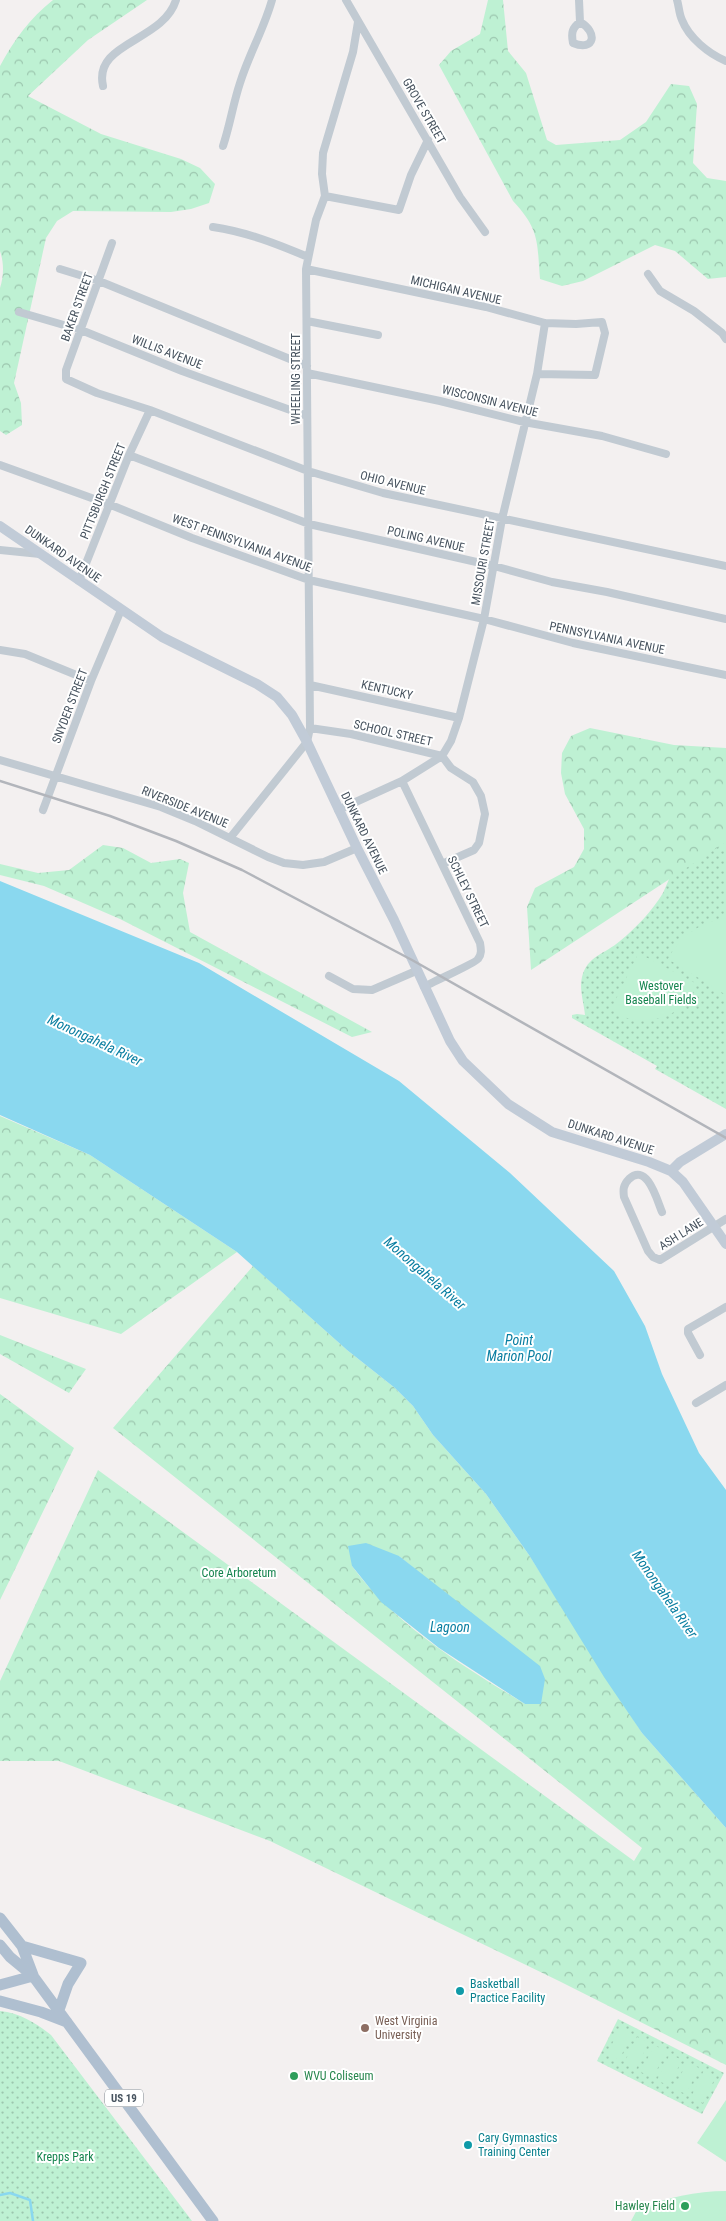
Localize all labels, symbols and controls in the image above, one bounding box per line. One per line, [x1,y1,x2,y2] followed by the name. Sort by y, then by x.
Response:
[400,76,448,146] street label: GROVE STREET
[58,271,96,343] street label: BAKER STREET
[409,273,503,307] street label: MICHIGAN AVENUE
[130,332,204,372] street label: WILLIS AVENUE
[289,333,303,425] street label: WHEELING STREET
[441,382,539,420] street label: WISCONSIN AVENUE
[77,441,129,541] street label: PITTSBURGH STREET
[359,468,427,498] street label: OHIO AVENUE
[170,511,314,575] street label: WEST PENNSYLVANIA AVENUE
[468,518,498,606] street label: MISSOURI STREET
[22,523,104,585] street label: DUNKARD AVENUE
[386,523,466,555] street label: POLING AVENUE
[548,619,666,657] street label: PENNSYLVANIA AVENUE
[49,667,91,745] street label: SNYDER STREET
[360,677,415,703] street label: KENTUCKY
[352,717,434,749] street label: SCHOOL STREET
[140,783,231,831] street label: RIVERSIDE AVENUE
[338,790,390,876] street label: DUNKARD AVENUE
[445,854,491,930] street label: SCHLEY STREET
[625,979,697,1007] park label: Westover Baseball Fields
[45,1011,146,1069] water label: Monongahela River
[566,1116,656,1158] street label: DUNKARD AVENUE
[656,1215,706,1253] street label: ASH LANE
[381,1233,470,1313] water label: Monongahela River
[487,1332,552,1364] water label: Point Marion Pool
[629,1547,701,1641] water label: Monongahela River
[202,1566,276,1580] park label: Core Arboretum
[430,1619,470,1635] water label: Lagoon
[470,1977,545,2005] place label: Basketball Practice Facility
[454,1985,466,1997] marker: Basketball Practice Facility
[375,2014,438,2042] place label: West Virginia University
[359,2022,371,2034] marker: West Virginia University
[304,2069,374,2083] place label: WVU Coliseum
[288,2070,300,2082] marker: WVU Coliseum
[105,2090,143,2106] road number: US 19
[478,2131,558,2159] place label: Cary Gymnastics Training Center
[462,2139,474,2151] marker: Cary Gymnastics Training Center
[36,2150,94,2164] park label: Krepps Park
[615,2199,675,2213] place label: Hawley Field
[679,2200,691,2212] marker: Hawley Field

